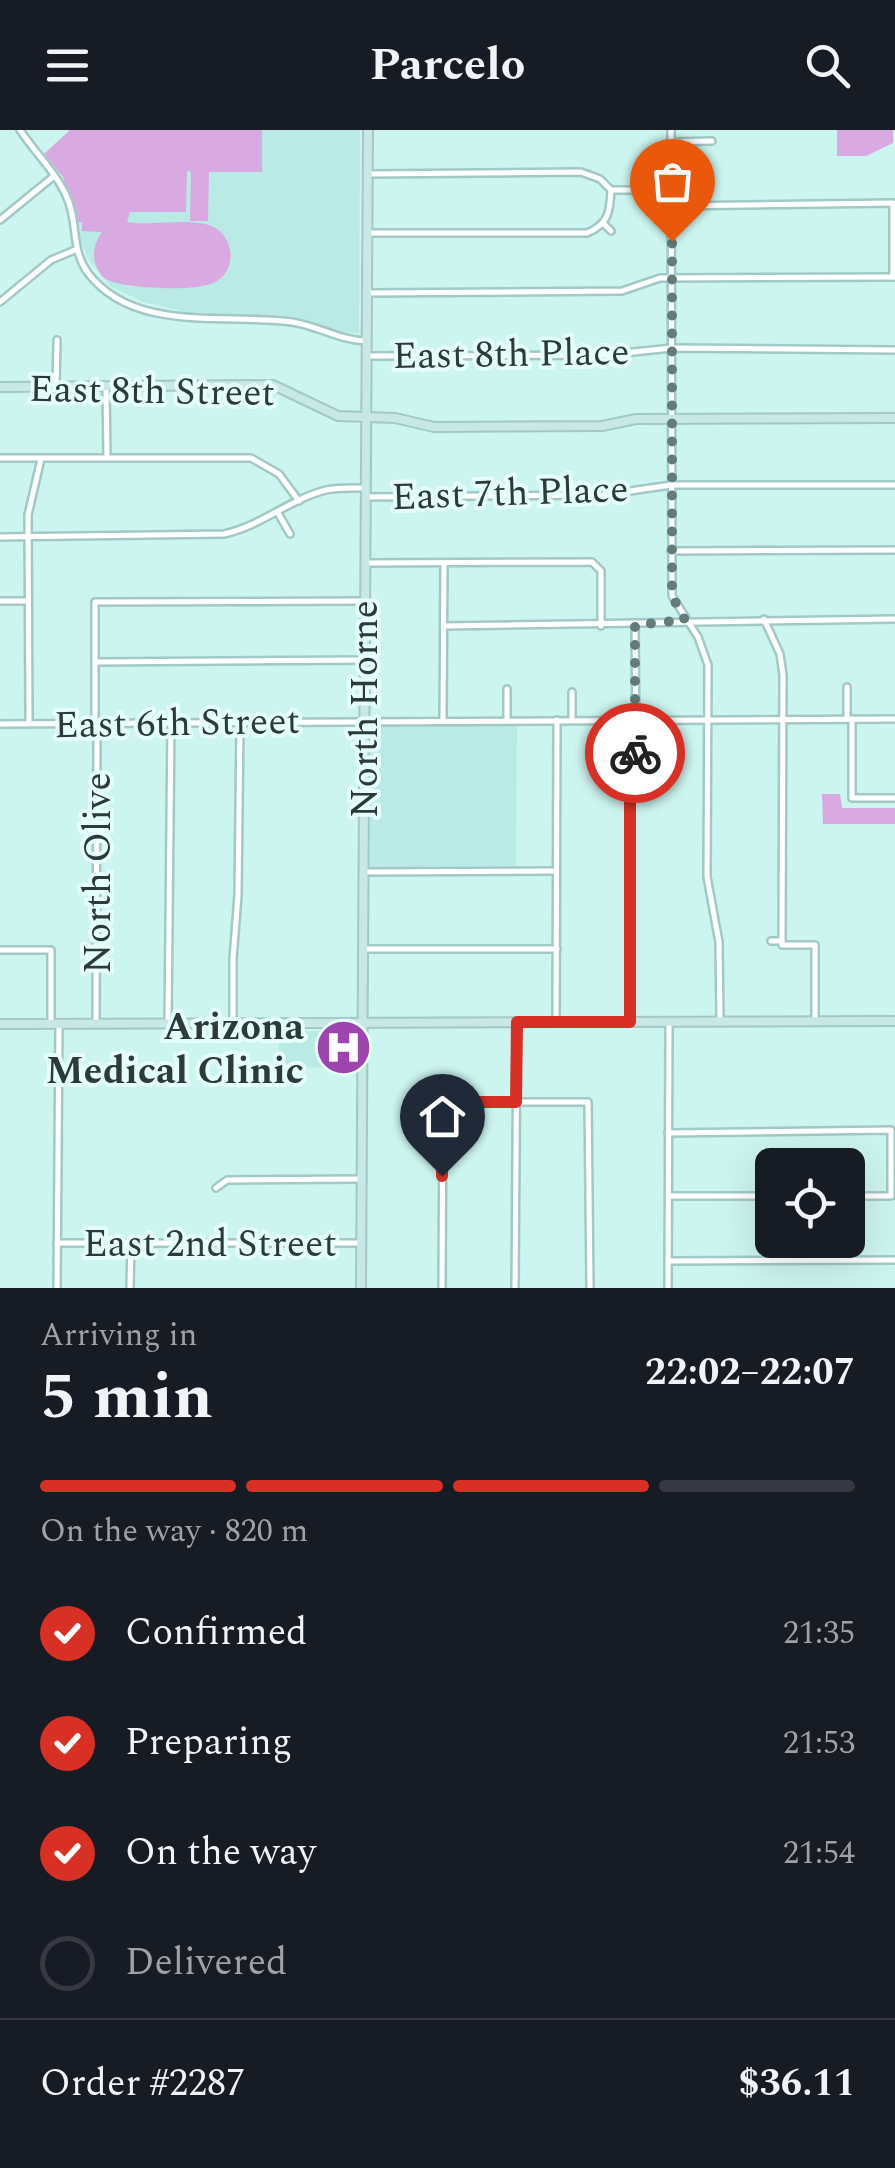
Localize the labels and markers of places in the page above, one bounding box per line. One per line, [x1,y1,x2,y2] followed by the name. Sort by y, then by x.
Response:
[630,139,715,242] pin
[46,999,304,1101] place label: Arizona Medical Clinic
[313,1018,373,1078] hospital icon: Arizona Medical Clinic
[400,1074,485,1177] pin

